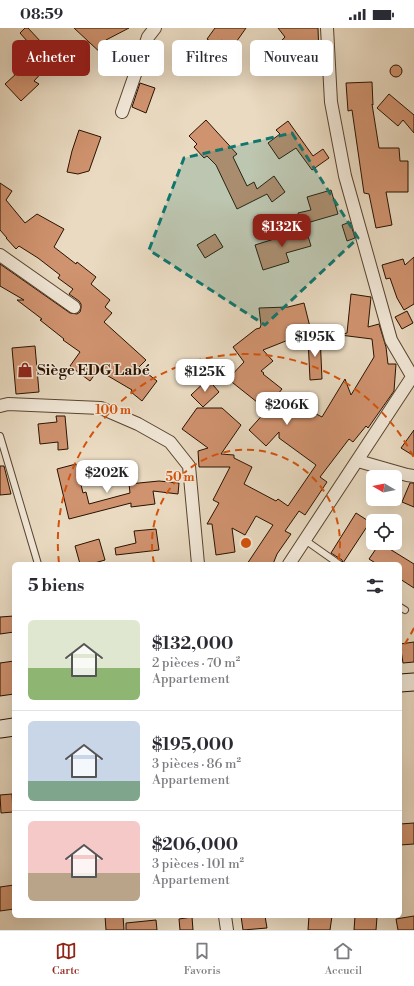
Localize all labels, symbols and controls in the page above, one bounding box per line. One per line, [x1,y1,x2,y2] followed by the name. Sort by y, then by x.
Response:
[20,5,63,24] text: 08:59
[12,40,90,76] chip: Acheter
[98,40,164,76] chip: Louer
[172,40,242,76] chip: Filtres
[250,40,333,76] chip: Nouveau
[254,214,310,248] pin: $132K
[262,219,302,235] text: $132K
[287,324,343,358] pin: $195K
[295,329,335,345] text: $195K
[177,359,233,393] pin: $125K
[16,361,34,379] shop icon: Siège EDG Labé
[37,361,150,380] place label: Siège EDG Labé
[185,364,225,380] text: $125K
[259,392,315,426] pin: $206K
[265,397,309,413] text: $206K
[95,403,131,418] text: 100 m
[79,460,135,494] pin: $202K
[85,465,129,481] text: $202K
[165,470,195,485] text: 50 m
[366,470,402,506] north arrow
[366,470,402,550] map controls
[366,514,402,550] button: locate
[239,536,253,550] centre of rings
[28,575,84,597] text: 5 biens
[364,575,386,597] icon: filters
[152,633,233,655] text: $132,000
[60,636,108,684] icon: home
[152,655,240,671] text: 2 pièces · 70 m²
[152,671,230,687] text: Appartement
[152,734,234,756] text: $195,000
[60,737,108,785] icon: home
[152,756,241,772] text: 3 pièces · 86 m²
[152,772,230,788] text: Appartement
[152,834,238,856] text: $206,000
[60,837,108,885] icon: home
[152,856,244,872] text: 3 pièces · 101 m²
[152,872,230,888] text: Appartement
[52,940,80,978] tab: Carte
[184,940,221,978] tab: Favoris
[325,940,362,978] tab: Accueil

